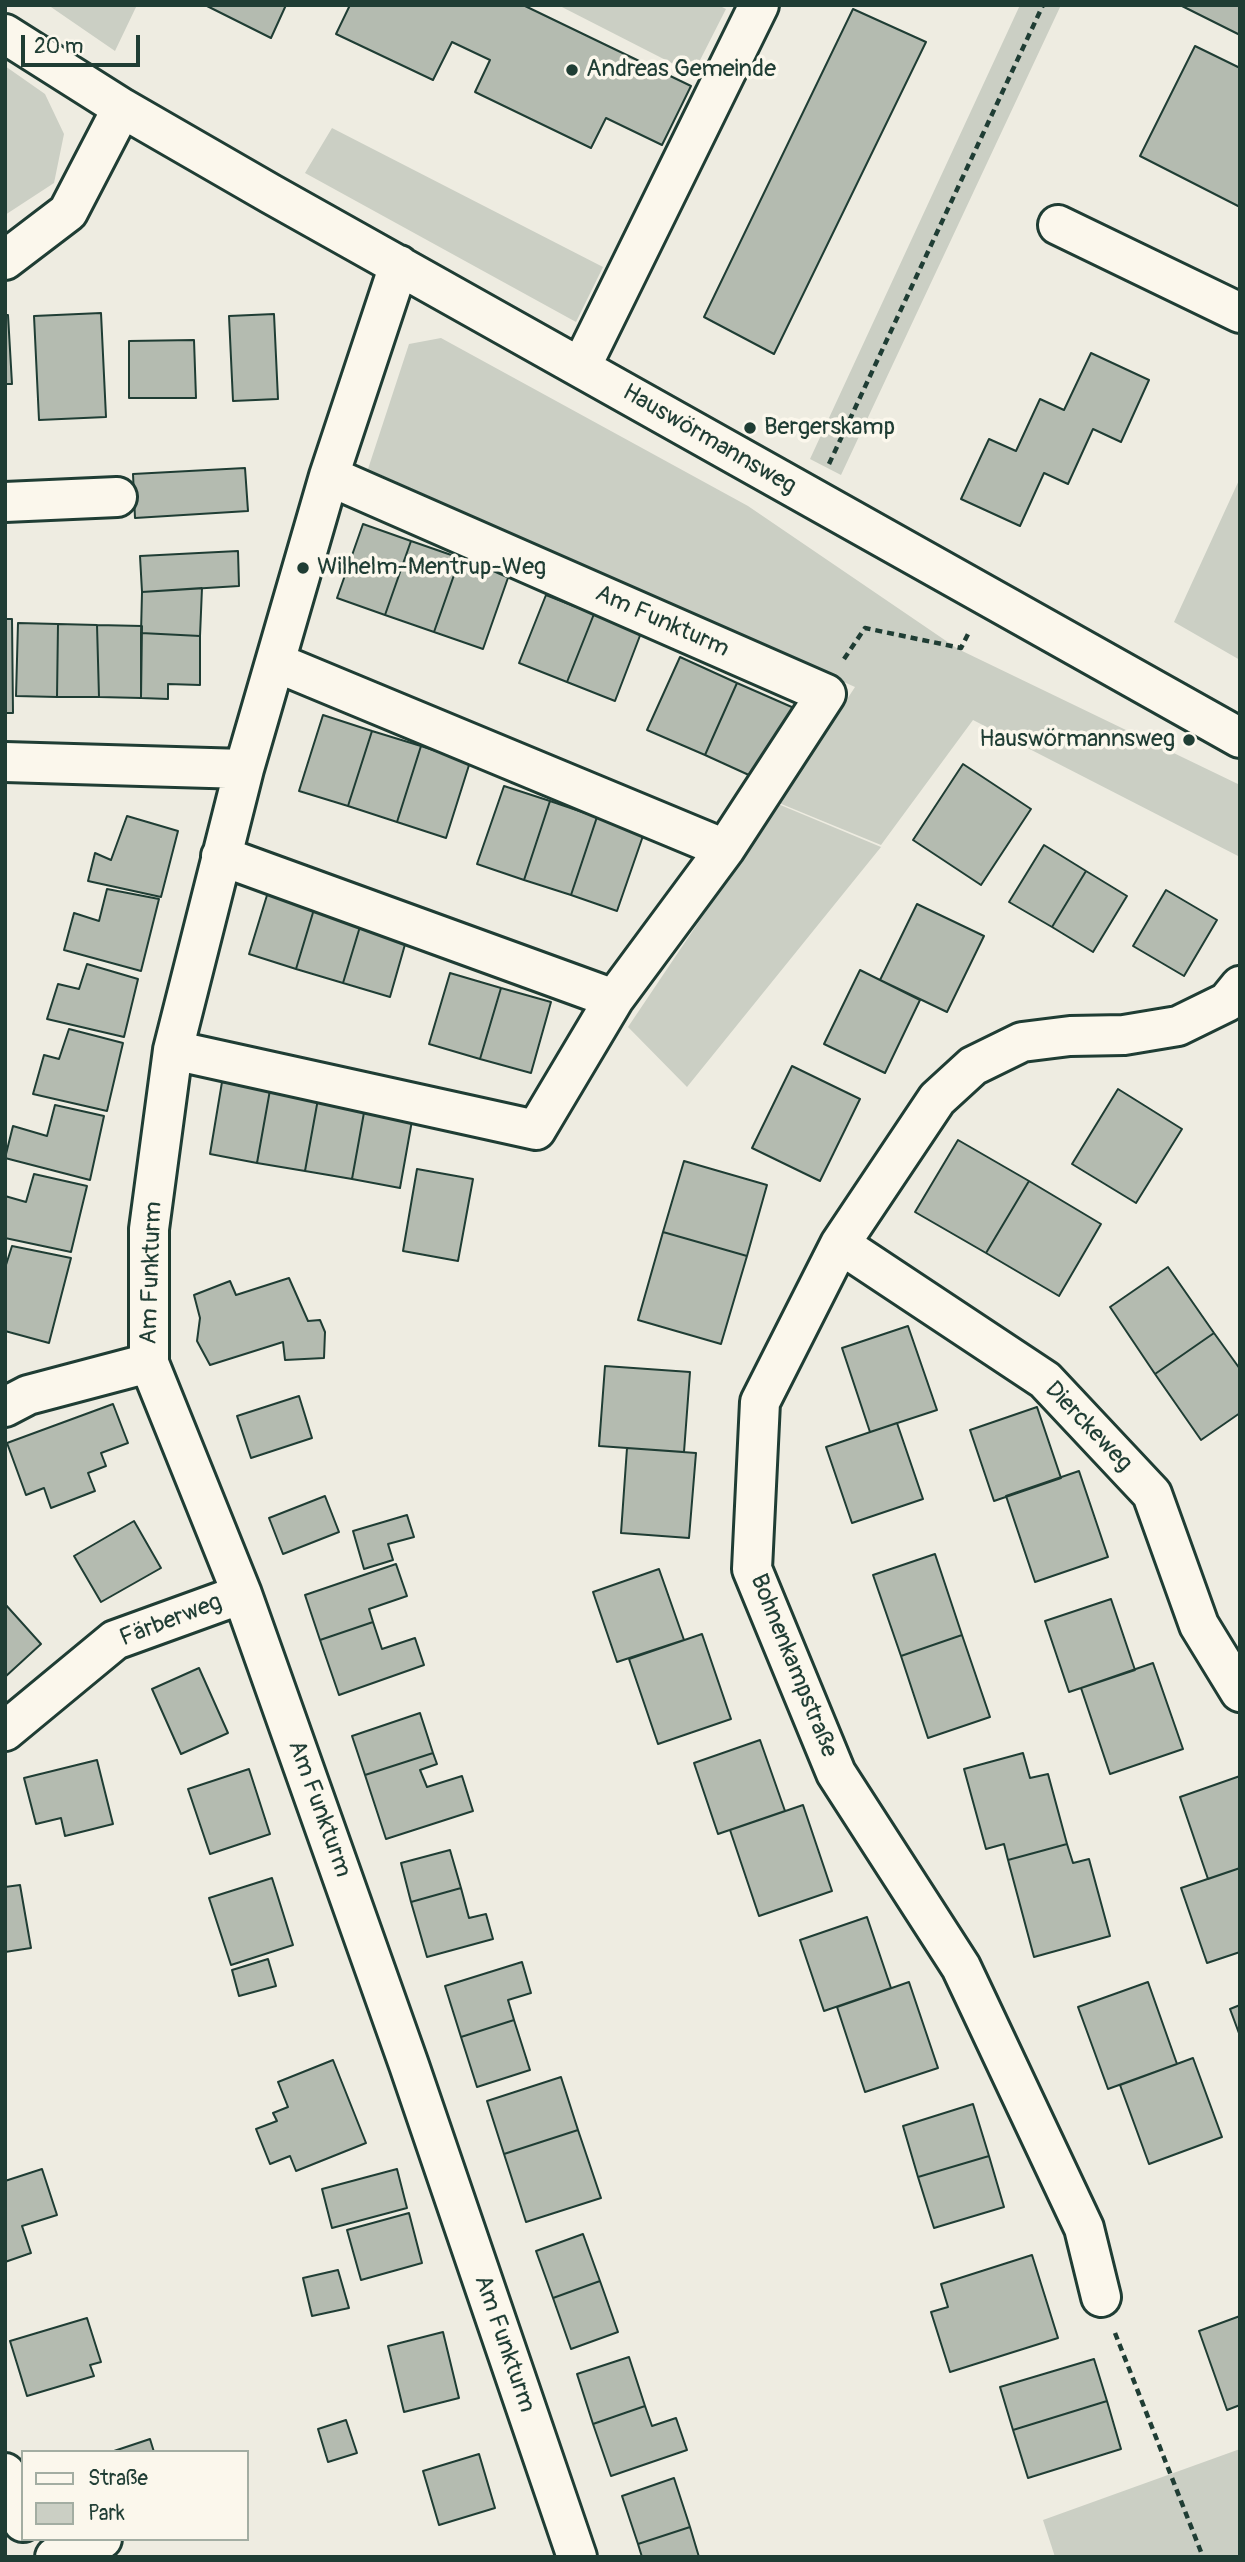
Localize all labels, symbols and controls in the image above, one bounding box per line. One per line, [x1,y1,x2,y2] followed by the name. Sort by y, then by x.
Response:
[24,21,144,65] scale bar
[34,33,83,60] text: 20 m
[586,56,776,84] place label: Andreas Gemeinde
[564,62,580,78] marker: Andreas Gemeinde
[617,379,801,501] street label: Hauswörmannsweg
[764,414,895,442] place label: Bergerskamp
[742,420,758,436] marker: Bergerskamp
[317,554,546,582] place label: Wilhelm-Mentrup-Weg
[295,560,311,576] marker: Wilhelm-Mentrup-Weg
[591,580,733,664] street label: Am Funkturm
[979,726,1175,754] place label: Hauswörmannsweg
[1181,732,1197,748] marker: Hauswörmannsweg
[135,1201,169,1345] street label: Am Funkturm
[1038,1376,1138,1478] street label: Dierckeweg
[743,1570,843,1762] street label: Bohnenkampstraße
[116,1588,226,1654] street label: Färberweg
[281,1737,357,1881] street label: Am Funkturm
[467,2272,541,2416] street label: Am Funkturm
[21,2450,248,2541] legend
[88,2465,148,2492] text: Straße
[88,2500,125,2527] text: Park

